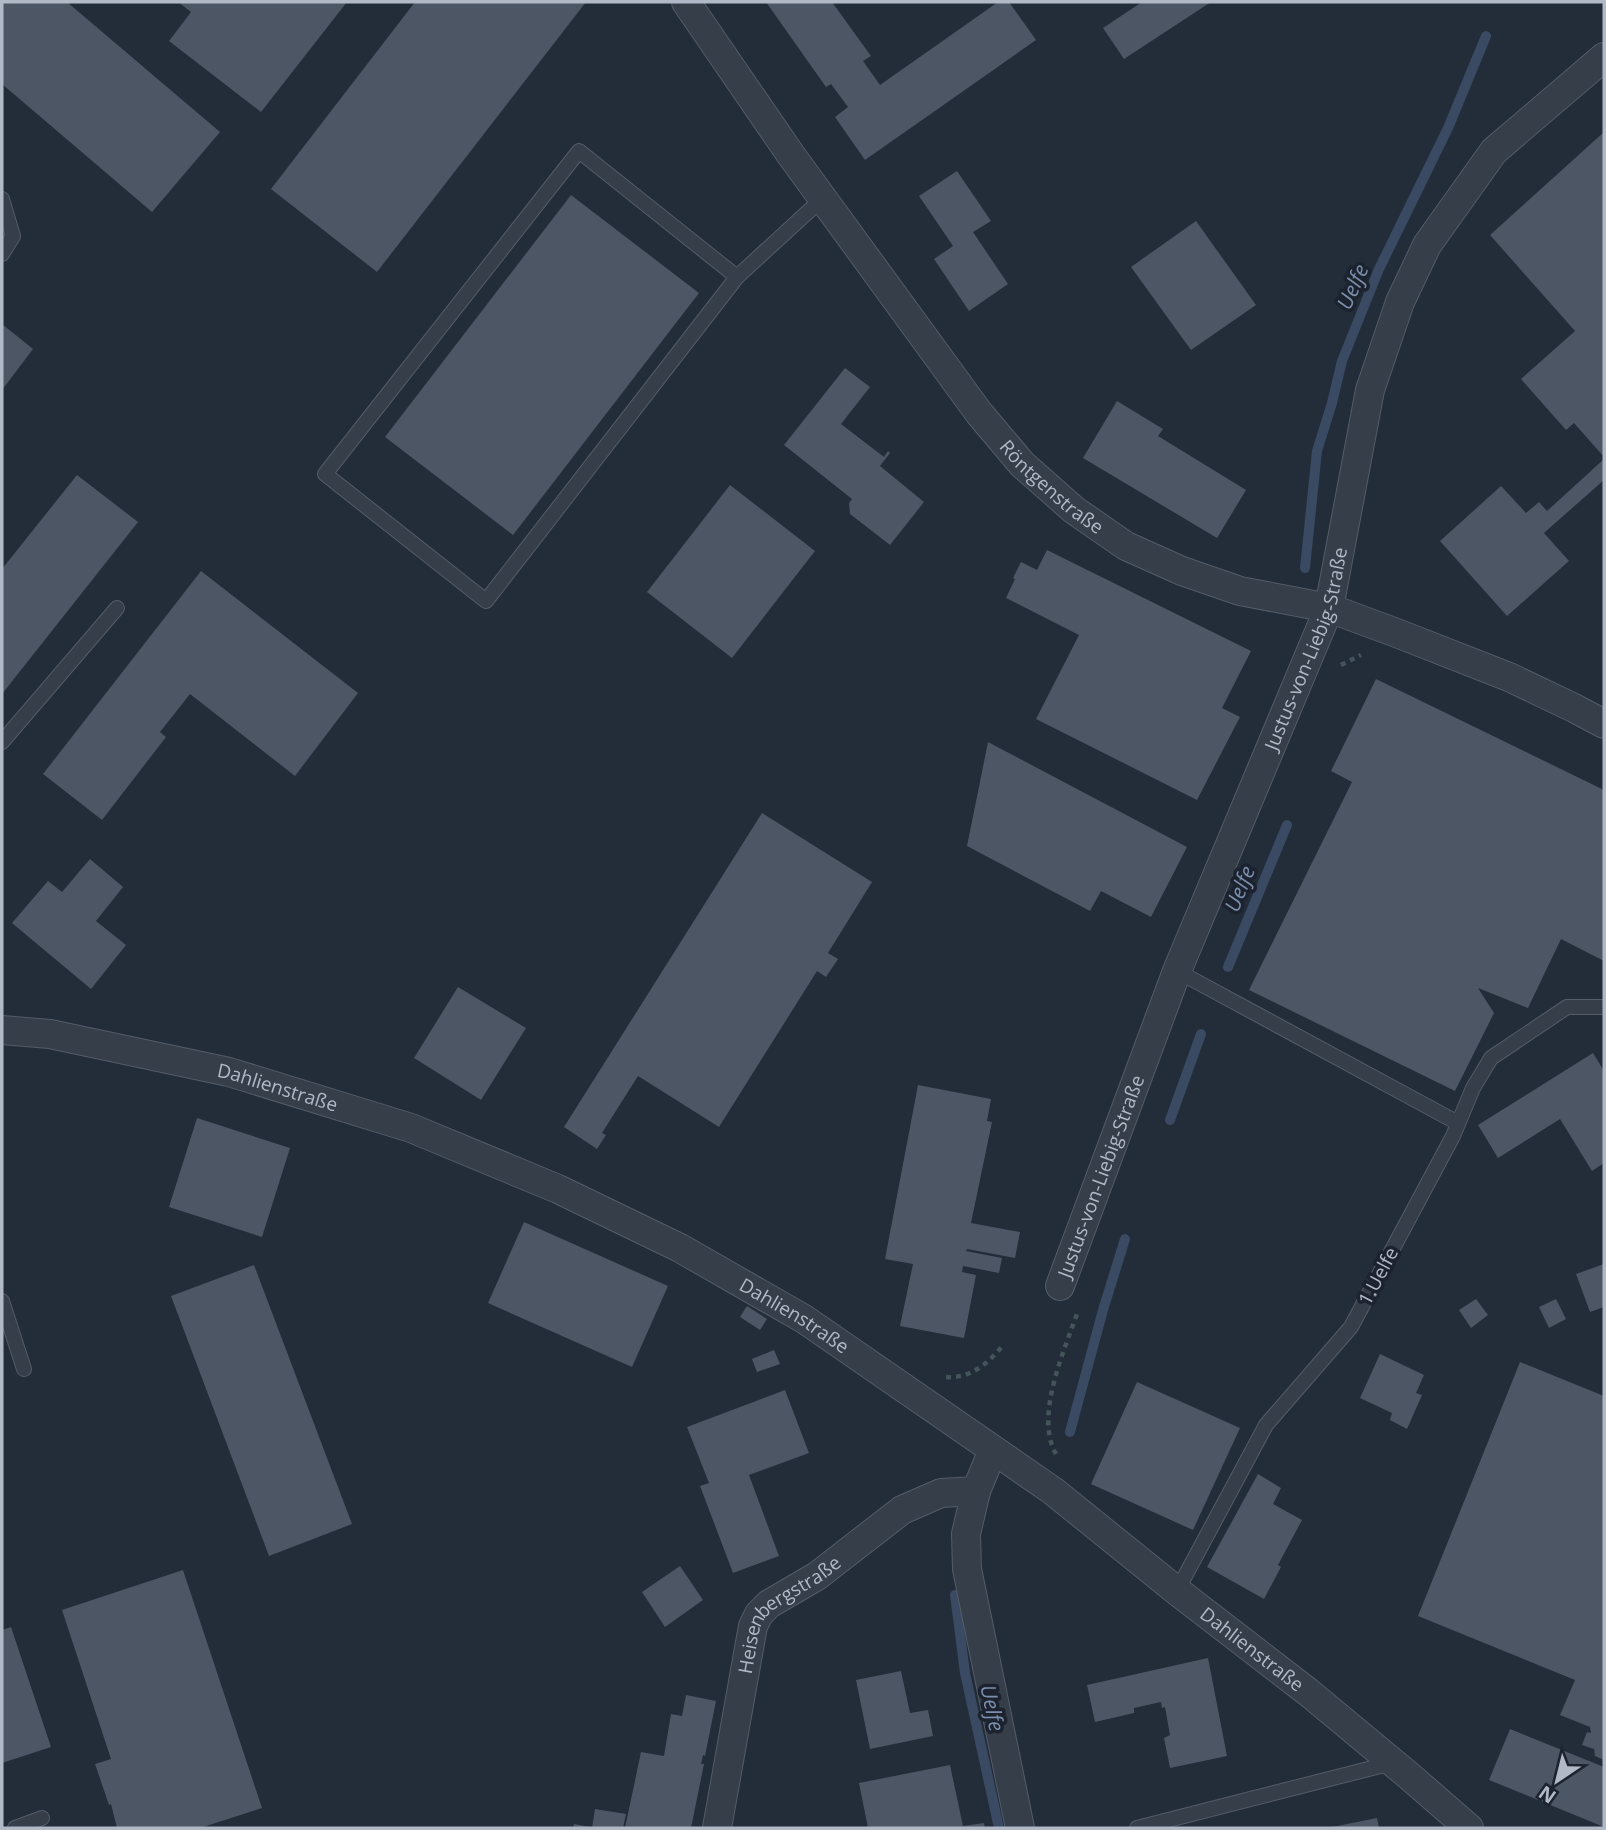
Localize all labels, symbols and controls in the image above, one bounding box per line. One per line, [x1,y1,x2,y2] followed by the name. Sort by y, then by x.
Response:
[1330,259,1374,314] water label: Uelfe
[994,434,1109,540] street label: Röntgenstraße
[1257,545,1353,756] street label: Justus-von-Liebig-Straße
[1217,862,1261,916] water label: Uelfe
[215,1057,341,1118] street label: Dahlienstraße
[1051,1071,1150,1283] street label: Justus-von-Liebig-Straße
[1352,1242,1404,1310] street label: 1.Uelfe
[735,1272,854,1359] street label: Dahlienstraße
[732,1549,846,1676] street label: Heisenbergstraße
[1195,1601,1309,1697] street label: Dahlienstraße
[974,1682,1012,1734] water label: Uelfe
[1522,1746,1592,1816] north arrow
[1533,1780,1561,1810] text: N

